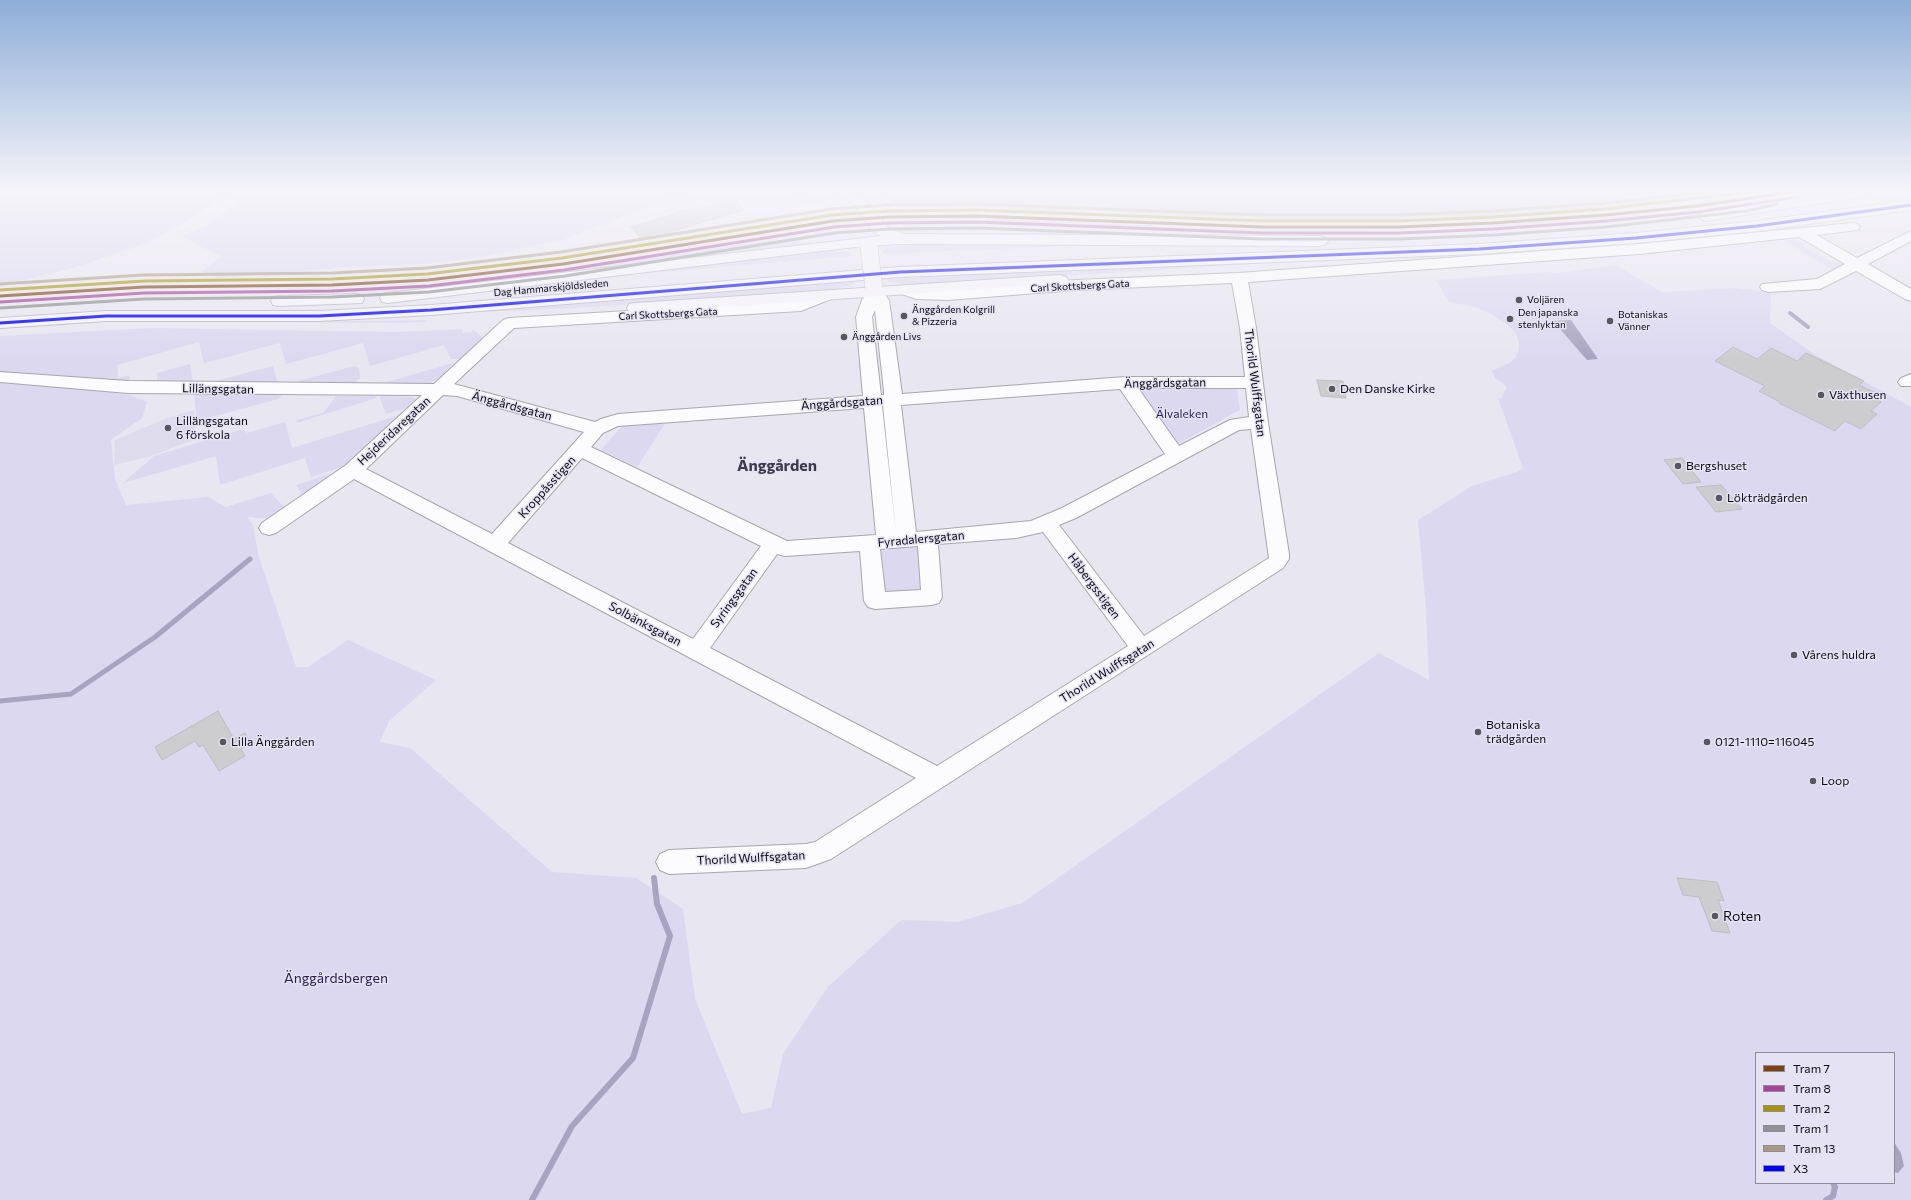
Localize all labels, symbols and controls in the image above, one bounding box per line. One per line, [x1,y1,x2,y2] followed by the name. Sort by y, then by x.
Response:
[493,277,609,299] street label: Dag Hammarskjöldsleden
[1030,277,1130,295] street label: Carl Skottsbergs Gata
[1527,294,1564,306] place label: Voljären
[1514,295,1524,305] marker: Voljären
[912,304,995,328] place label: Änggården Kolgrill & Pizzeria
[618,305,718,323] street label: Carl Skottsbergs Gata
[1518,307,1578,330] place label: Den japanska stenlyktan
[1618,309,1668,332] place label: Botaniskas Vänner
[899,311,909,321] marker: Änggården Kolgrill & Pizzeria
[1505,314,1515,324] marker: Den japanska stenlyktan
[1605,316,1615,326] marker: Botaniskas Vänner
[1241,328,1269,438] street label: Thorild Wulffsgatan
[852,331,921,343] place label: Änggården Livs
[839,332,849,342] marker: Änggården Livs
[1124,375,1206,391] street label: Änggårdsgatan
[182,381,254,397] street label: Lillängsgatan
[1340,382,1435,396] place label: Den Danske Kirke
[1327,384,1337,394] marker: Den Danske Kirke
[471,388,553,424] street label: Änggårdsgatan
[1829,388,1886,402] place label: Växthusen
[1816,390,1826,400] marker: Växthusen
[801,393,883,413] street label: Änggårdsgatan
[355,394,433,468] street label: Hejderidaregatan
[1156,407,1208,421] park label: Älvaleken
[176,414,248,442] place label: Lillängsgatan 6 förskola
[163,423,173,433] marker: Lillängsgatan 6 förskola
[515,453,579,521] street label: Kroppåsstigen
[737,456,817,476] district label: Änggården
[1686,459,1747,473] place label: Bergshuset
[1673,461,1683,471] marker: Bergshuset
[1727,491,1808,505] place label: Lökträdgården
[1714,493,1724,503] marker: Lökträdgården
[877,528,965,550] street label: Fyradalersgatan
[1065,550,1123,622] street label: Håbergsstigen
[707,565,761,631] street label: Syringsgatan
[606,599,684,649] street label: Solbänksgatan
[1057,636,1157,706] street label: Thorild Wulffsgatan
[1802,648,1876,662] place label: Vårens huldra
[1789,650,1799,660] marker: Vårens huldra
[1486,718,1546,746] place label: Botaniska trädgården
[1473,727,1483,737] marker: Botaniska trädgården
[231,735,315,749] place label: Lilla Änggården
[1715,735,1814,749] place label: 0121-1110=116045
[218,737,228,747] marker: Lilla Änggården
[1702,737,1712,747] marker: 0121-1110=116045
[1821,774,1849,788] place label: Loop
[1808,776,1818,786] marker: Loop
[696,848,806,868] street label: Thorild Wulffsgatan
[1723,908,1761,924] place label: Roten
[1710,911,1720,921] marker: Roten
[284,970,388,986] park label: Änggårdsbergen
[1755,1052,1895,1184] legend
[1793,1061,1830,1075] text: Tram 7
[1793,1081,1831,1095] text: Tram 8
[1793,1101,1830,1115] text: Tram 2
[1793,1121,1829,1135] text: Tram 1
[1793,1141,1835,1155] text: Tram 13
[1793,1161,1808,1175] text: X3

